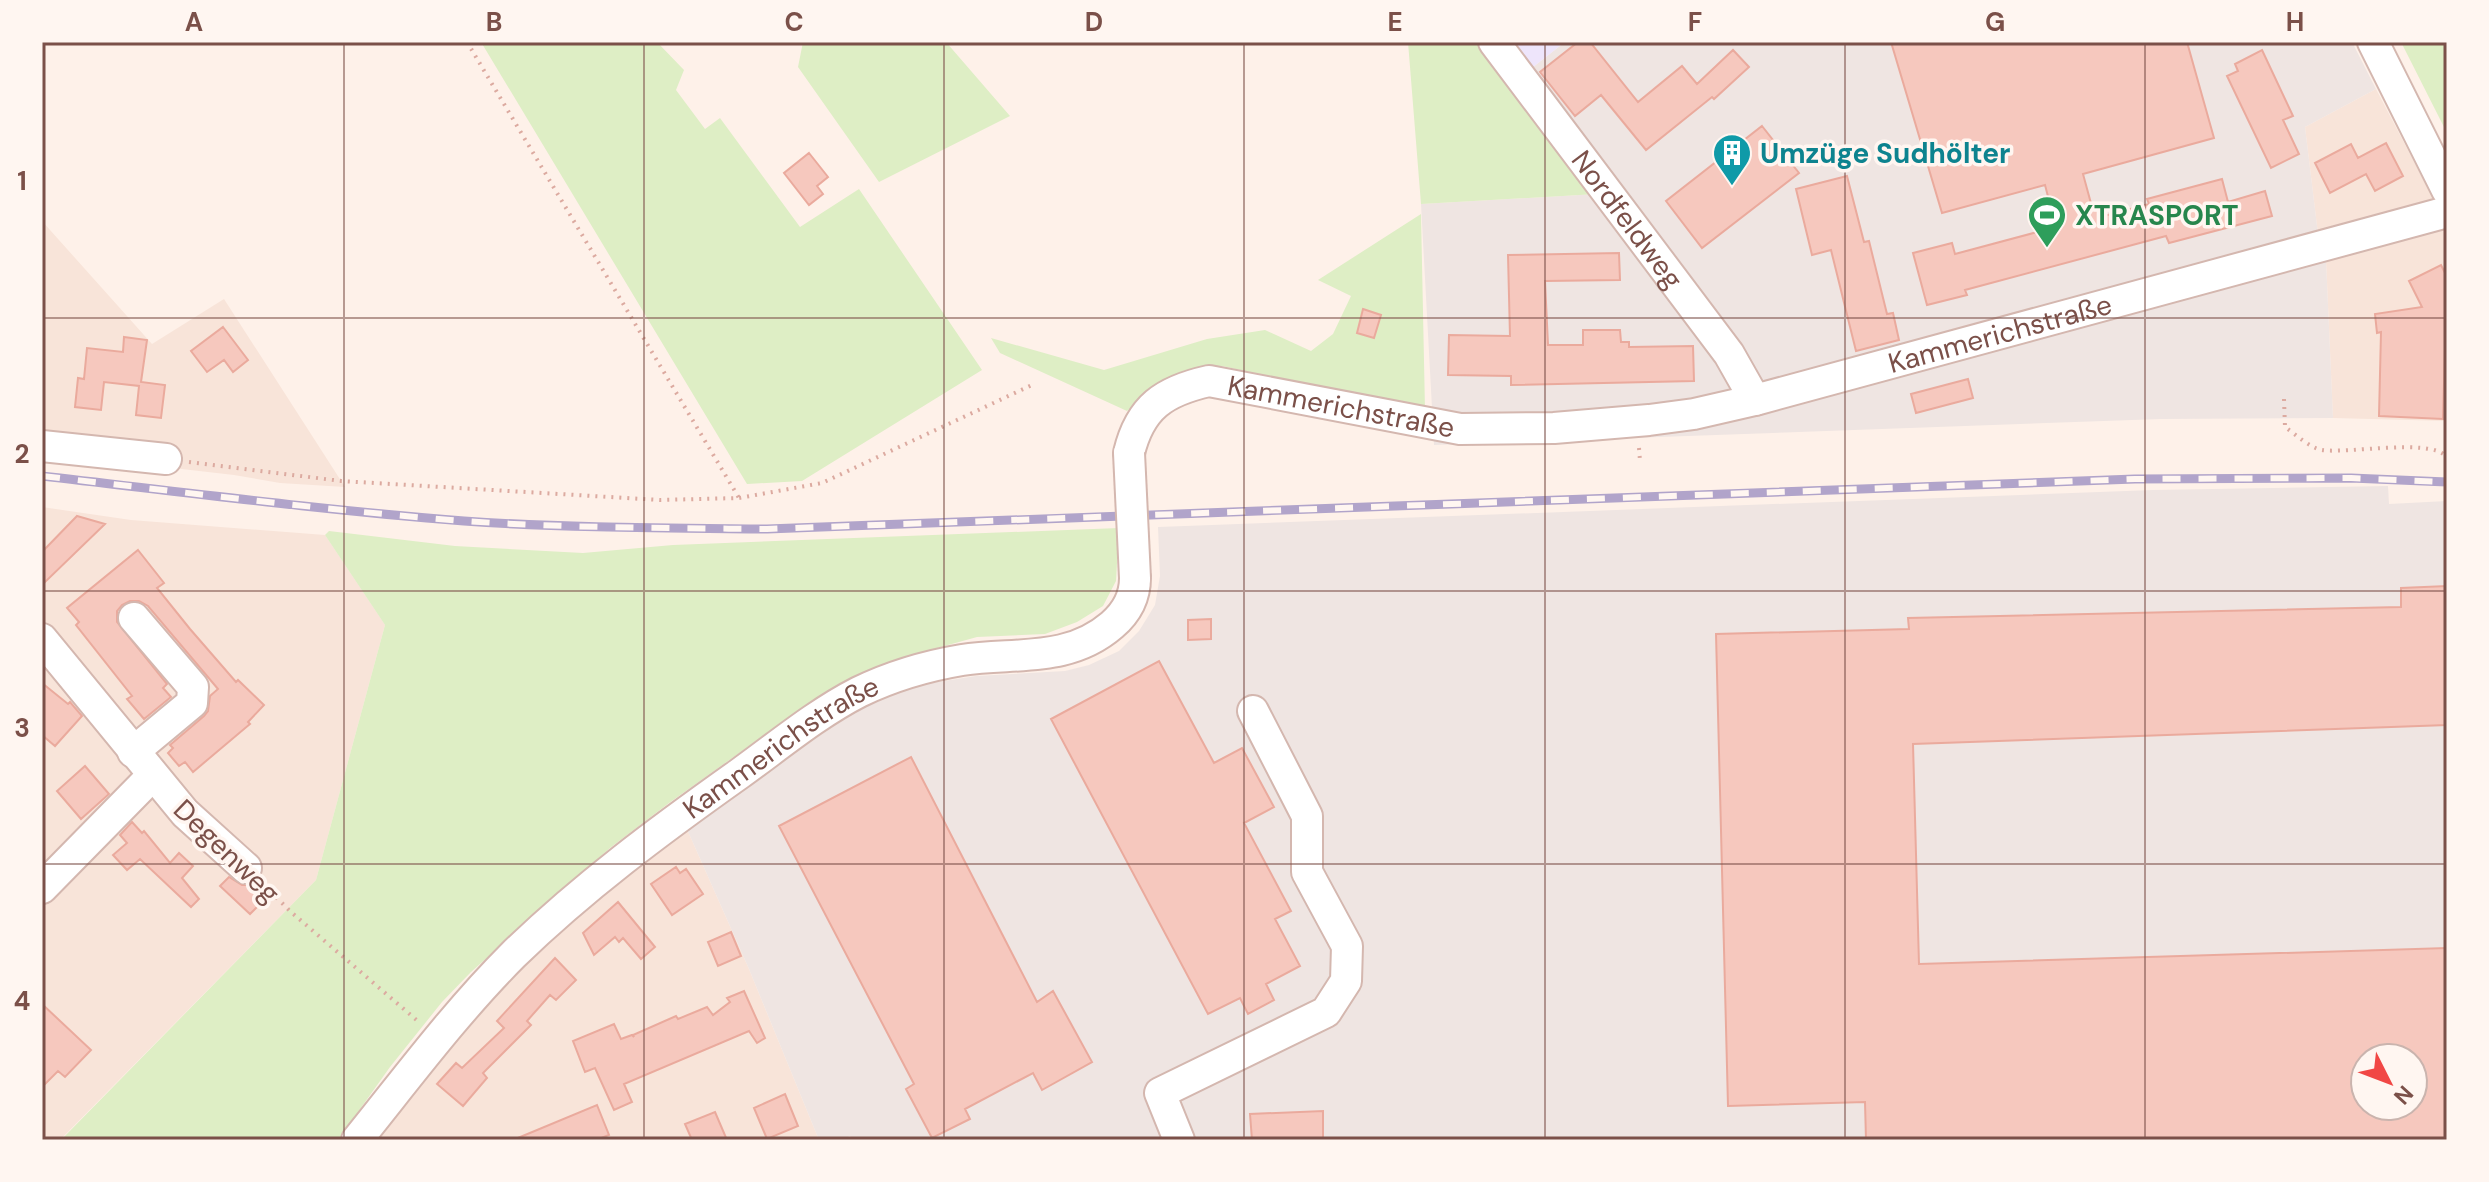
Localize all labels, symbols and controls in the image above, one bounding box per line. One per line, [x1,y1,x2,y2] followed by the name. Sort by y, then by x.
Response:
[185,5,203,39] text: A
[486,5,502,39] text: B
[784,5,804,39] text: C
[1085,5,1103,39] text: D
[1387,5,1403,39] text: E
[1688,5,1702,39] text: F
[1985,5,2005,39] text: G
[2286,5,2304,39] text: H
[1711,132,1753,187] building icon: Umzüge Sudhölter
[1760,135,2011,172] place label: Umzüge Sudhölter
[1563,143,1691,296] street label: Nordfeldweg
[17,164,27,198] text: 1
[2026,194,2068,249] sports icon: XTRASPORT
[2075,197,2238,234] place label: XTRASPORT
[1884,286,2116,382] street label: Kammerichstraße
[1225,367,1458,447] street label: Kammerichstraße
[14,437,30,471] text: 2
[676,667,885,827] street label: Kammerichstraße
[14,711,30,745] text: 3
[165,791,288,911] street label: Degenweg
[14,984,30,1018] text: 4
[2349,1042,2429,1122] north arrow
[2387,1079,2420,1111] text: N

